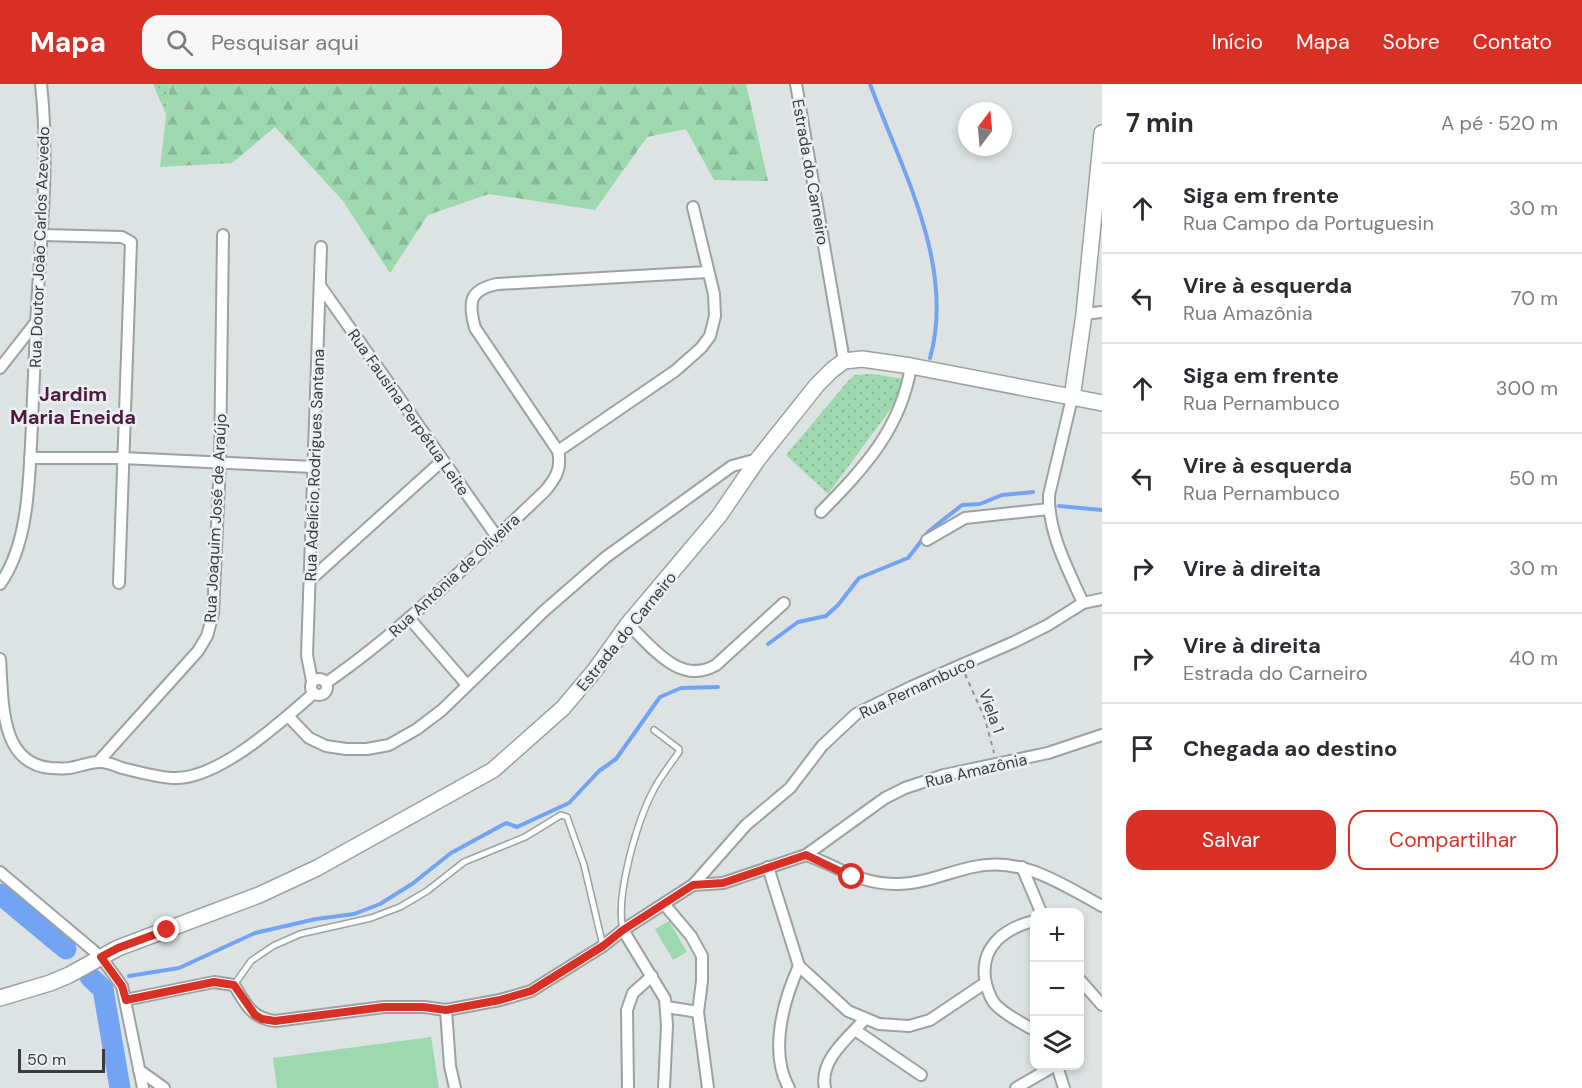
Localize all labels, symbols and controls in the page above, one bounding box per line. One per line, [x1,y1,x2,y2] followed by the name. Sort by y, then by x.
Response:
[142,15,562,69] search box
[30,24,106,61] text: Mapa
[163,26,196,59] icon: search
[211,28,359,57] text: Pesquisar aqui
[1212,28,1263,56] text: Início
[1296,28,1350,56] text: Mapa
[1383,28,1440,56] text: Sobre
[1473,28,1552,56] text: Contato
[787,98,834,247] street label: Estrada do Carneiro
[958,102,1012,156] north arrow
[1126,106,1194,140] text: 7 min
[1441,110,1558,136] text: A pé · 520 m
[25,126,54,368] street label: Rua Doutor João Carlos Azevedo
[1183,181,1339,210] text: Siga em frente
[1126,192,1159,225] icon: ahead
[1509,195,1558,221] text: 30 m
[1183,210,1434,236] text: Rua Campo da Portuguesin
[1183,271,1352,300] text: Vire à esquerda
[1126,282,1159,315] icon: left
[1511,285,1558,311] text: 70 m
[1183,300,1313,326] text: Rua Amazônia
[343,325,474,500] street label: Rua Fausina Perpétua Leite
[300,348,329,582] street label: Rua Adelício Rodrigues Santana
[1183,361,1339,390] text: Siga em frente
[1126,372,1159,405] icon: ahead
[1496,375,1558,401] text: 300 m
[10,381,136,430] district label: Jardim Maria Eneida
[1183,390,1340,416] text: Rua Pernambuco
[200,413,231,623] street label: Rua Joaquim José de Araújo
[1183,451,1352,480] text: Vire à esquerda
[1126,462,1159,495] icon: left
[1509,465,1558,491] text: 50 m
[1183,480,1340,506] text: Rua Pernambuco
[384,509,524,642] street label: Rua Antônia de Oliveira
[1126,552,1159,585] icon: right
[1183,554,1321,583] text: Vire à direita
[1509,555,1558,581] text: 30 m
[572,567,681,695] street label: Estrada do Carneiro
[1183,631,1321,660] text: Vire à direita
[1126,642,1159,675] icon: right
[1509,645,1558,671] text: 40 m
[856,651,978,723] street label: Rua Pernambuco
[1183,660,1368,686] text: Estrada do Carneiro
[974,686,1009,736] street label: Viela 1
[1126,732,1159,765] icon: arrive
[1183,734,1397,763] text: Chegada ao destino
[923,749,1029,792] street label: Rua Amazônia
[1126,810,1336,870] button: Salvar
[1348,810,1558,870] button: Compartilhar
[838,863,864,889] route start
[1030,908,1084,1070] map controls
[1030,908,1084,962] button: +
[153,916,179,942] route end
[1030,962,1084,1016] button: −
[1030,1016,1084,1070] button: layers
[18,1046,105,1074] scale bar
[27,1049,66,1070] text: 50 m

